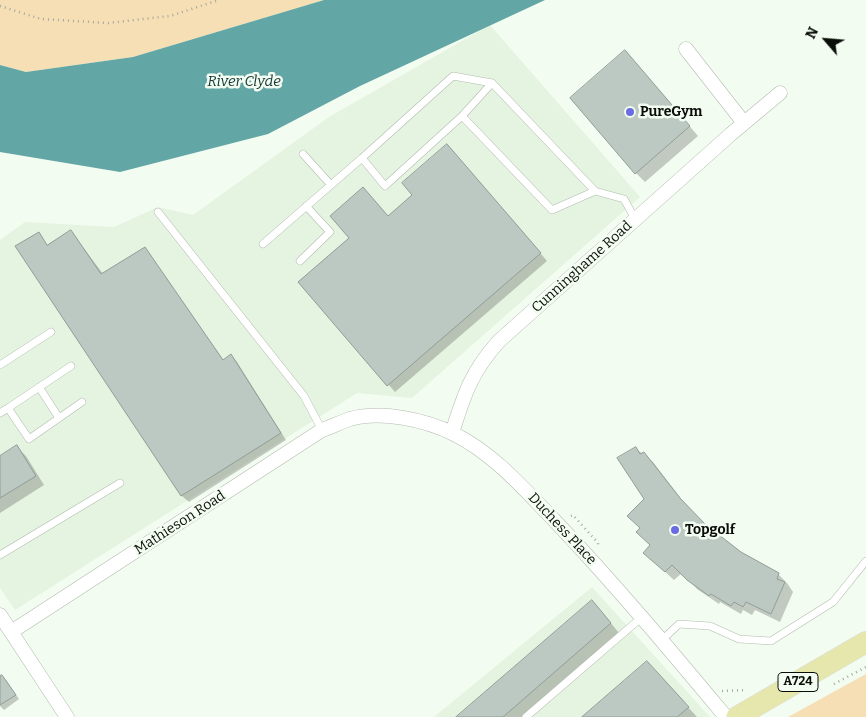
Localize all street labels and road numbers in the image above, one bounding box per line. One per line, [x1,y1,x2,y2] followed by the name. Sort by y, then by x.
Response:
[529,218,635,316] street label: Cunninghame Road
[132,487,228,559] street label: Mathieson Road
[524,490,600,568] street label: Duchess Place
[778,672,818,692] road number: A724

